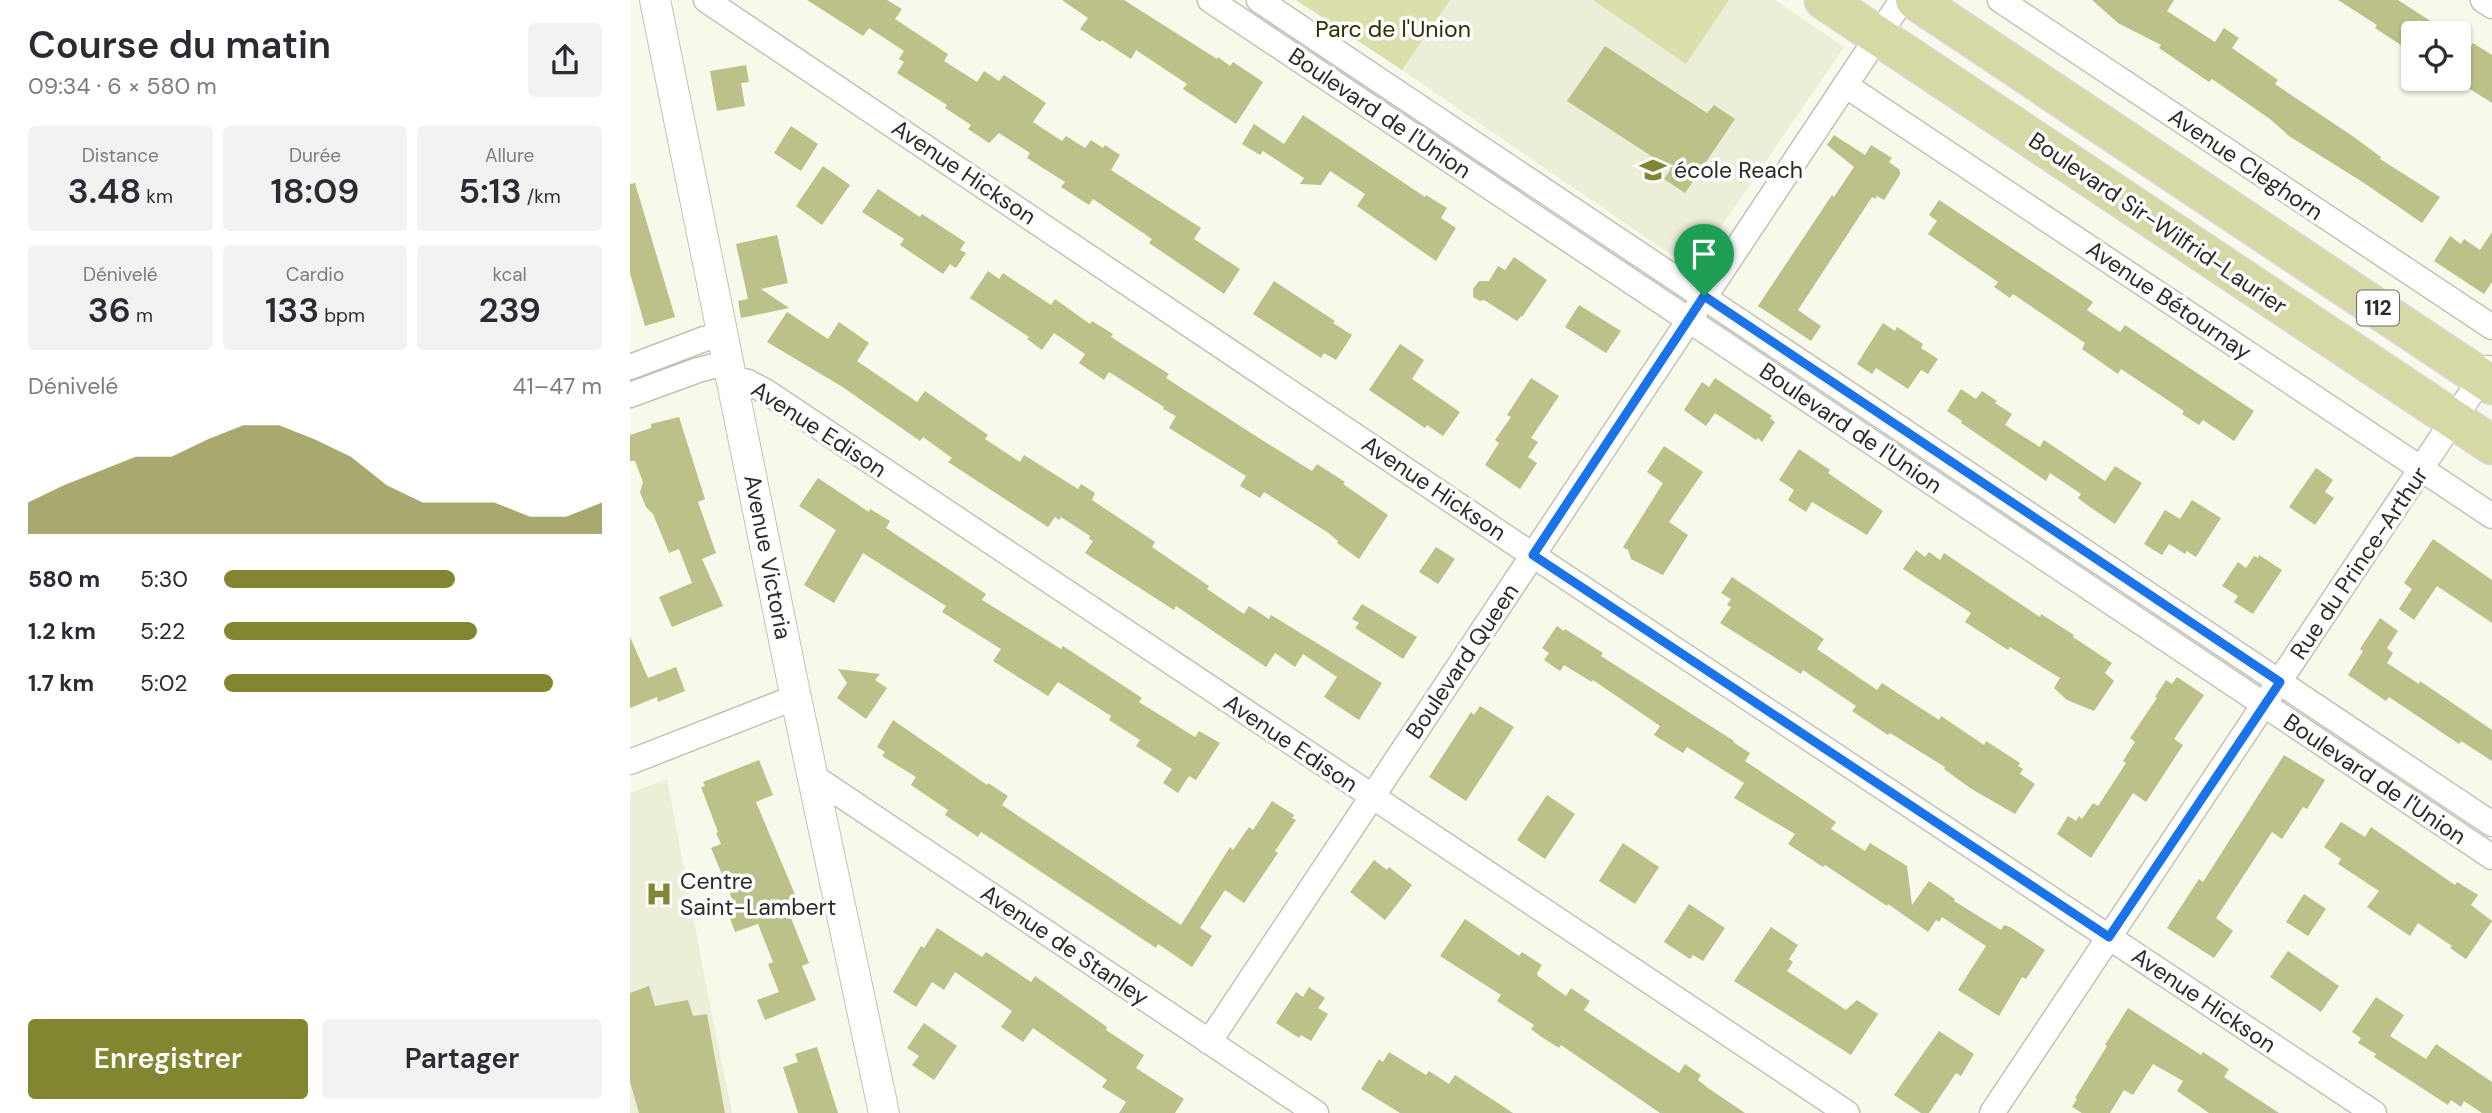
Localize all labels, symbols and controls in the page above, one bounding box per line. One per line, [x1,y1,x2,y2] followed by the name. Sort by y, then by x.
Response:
[1315,14,1471,44] park label: Parc de l'Union
[28,20,331,70] text: Course du matin
[2401,21,2471,91] map controls
[2401,21,2471,91] button: locate
[528,23,602,97] button: share
[1283,41,1477,185] street label: Boulevard de l'Union
[28,71,217,101] text: 09:34 · 6 × 580 m
[2163,101,2329,227] street label: Avenue Cleghorn
[886,113,1042,231] street label: Avenue Hickson
[2023,125,2293,321] street label: Boulevard Sir-Wilfrid-Laurier
[82,143,159,168] text: Distance
[289,143,341,168] text: Durée
[485,143,534,168] text: Allure
[1638,155,1668,185] school or university icon: école Reach
[1674,155,1803,185] place label: école Reach
[68,168,141,214] text: 3.48
[270,168,360,214] text: 18:09
[459,168,522,214] text: 5:13
[141,184,173,209] text: km
[522,184,561,209] text: /km
[1674,224,1734,296] pin
[2081,234,2258,367] street label: Avenue Bétournay
[1685,235,1723,273] icon: arrive
[83,262,158,287] text: Dénivelé
[286,262,344,287] text: Cardio
[492,262,527,287] text: kcal
[88,287,131,333] text: 36
[265,287,319,333] text: 133
[478,287,541,333] text: 239
[2357,290,2399,326] road number: 112
[131,303,153,328] text: m
[319,303,365,328] text: bpm
[1754,356,1948,500] street label: Boulevard de l'Union
[28,371,118,401] text: Dénivelé
[513,371,602,401] text: 41–47 m
[746,374,892,484] street label: Avenue Edison
[1356,429,1512,547] street label: Avenue Hickson
[2283,461,2435,665] street label: Rue du Prince-Arthur
[737,472,799,642] street label: Avenue Victoria
[28,564,100,594] text: 580 m
[140,564,188,594] text: 5:30
[1399,577,1525,745] street label: Boulevard Queen
[28,616,96,646] text: 1.2 km
[140,616,185,646] text: 5:22
[28,668,94,698] text: 1.7 km
[140,668,187,698] text: 5:02
[1218,687,1364,799] street label: Avenue Edison
[2278,707,2472,851] street label: Boulevard de l'Union
[680,866,836,922] place label: Centre Saint-Lambert
[975,878,1155,1012] street label: Avenue de Stanley
[644,879,674,909] hospital icon: Centre Saint-Lambert
[2126,941,2282,1059] street label: Avenue Hickson
[28,1019,308,1099] button: Enregistrer
[322,1019,602,1099] button: Partager

